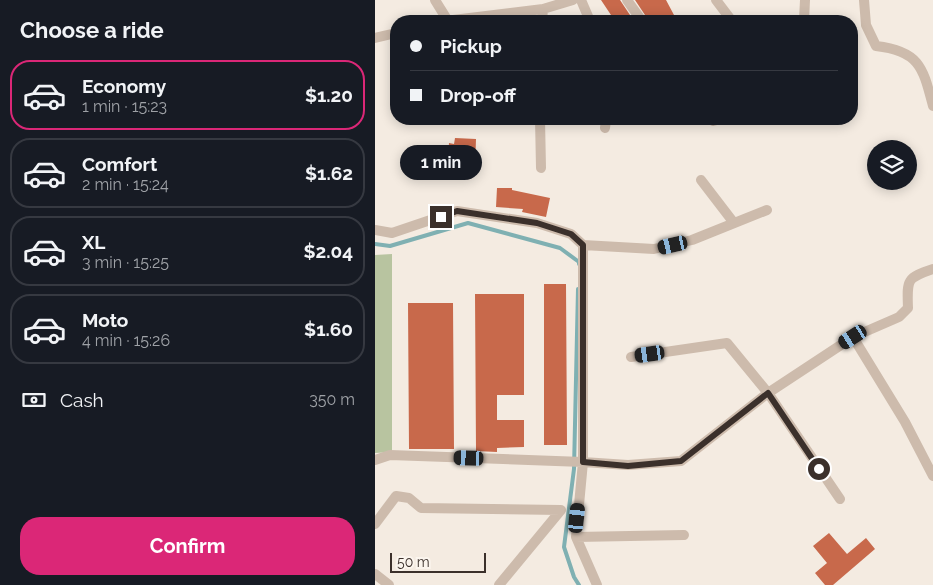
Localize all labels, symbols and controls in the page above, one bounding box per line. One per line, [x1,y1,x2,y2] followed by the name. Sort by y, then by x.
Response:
[20,17,164,43] text: Choose a ride
[440,35,502,57] text: Pickup
[22,73,67,118] icon: car
[82,75,166,97] text: Economy
[305,84,353,106] text: $1.20
[440,84,516,106] text: Drop-off
[82,97,167,116] text: 1 min · 15:23
[867,140,917,190] map controls
[867,140,917,190] button: layers
[400,144,482,180] callout: 1 min
[22,151,67,196] icon: car
[82,153,157,175] text: Comfort
[421,153,461,172] text: 1 min
[305,162,353,184] text: $1.62
[82,175,169,194] text: 2 min · 15:24
[430,206,452,228] route end
[22,229,67,274] icon: car
[82,231,105,253] text: XL
[656,234,689,256] car
[303,240,353,262] text: $2.04
[82,253,169,272] text: 3 min · 15:25
[22,307,67,352] icon: car
[82,309,128,331] text: Moto
[304,318,353,340] text: $1.60
[836,323,869,351] car
[82,331,170,350] text: 4 min · 15:26
[634,344,665,364] car
[20,386,48,414] icon: cash
[60,389,104,411] text: Cash
[309,390,355,409] text: 350 m
[453,450,484,466] car
[808,458,830,480] route start
[567,502,586,534] car
[20,517,355,575] button: Confirm
[390,550,486,573] scale bar
[397,554,430,570] text: 50 m

